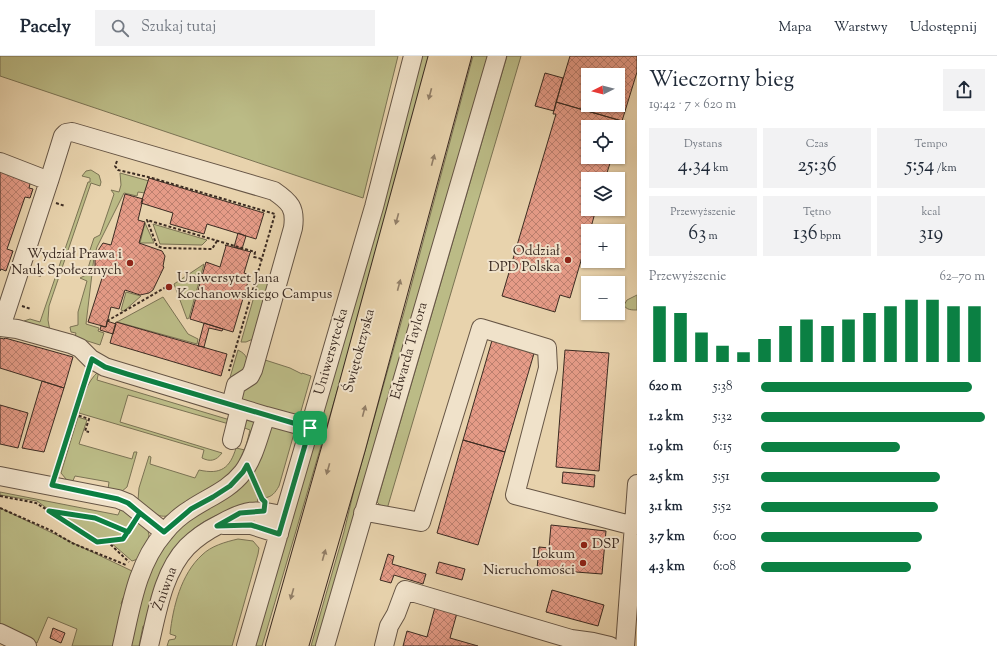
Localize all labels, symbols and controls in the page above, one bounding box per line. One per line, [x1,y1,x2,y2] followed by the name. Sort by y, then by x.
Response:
[95,10,375,46] search box
[20,14,71,41] text: Pacely
[109,17,131,39] icon: search
[141,17,216,38] text: Szukaj tutaj
[778,18,812,38] text: Mapa
[834,18,888,38] text: Warstwy
[910,18,977,38] text: Udostępnij
[649,65,794,97] text: Wieczorny bieg
[581,68,625,112] north arrow
[581,68,625,320] map controls
[943,69,985,111] button: share
[427,87,433,100] one-way arrow
[649,96,736,114] text: 19:42 · 7 × 620 m
[581,120,625,164] button: locate
[684,136,722,152] text: Dystans
[806,136,828,152] text: Czas
[915,136,948,152] text: Tempo
[678,152,711,181] text: 4.34
[797,152,837,181] text: 25:36
[905,152,934,181] text: 5:54
[430,154,436,166] one-way arrow
[711,160,728,176] text: km
[934,160,957,176] text: /km
[581,172,625,216] button: layers
[670,204,736,220] text: Przewyższenie
[803,204,831,220] text: Tętno
[922,204,940,220] text: kcal
[394,214,400,226] one-way arrow
[688,220,706,249] text: 63
[793,220,818,249] text: 136
[919,220,943,249] text: 319
[581,224,625,268] button: +
[706,228,718,244] text: m
[818,228,841,244] text: bpm
[489,242,561,278] place label: Oddział DPD Polska
[11,245,122,281] place label: Wydział Prawa i Nauk Społecznych
[563,255,573,265] marker: Oddział DPD Polska
[125,258,135,268] marker: Wydział Prawa i Nauk Społecznych
[649,268,726,286] text: Przewyższenie
[939,268,985,286] text: 62–70 m
[177,269,332,305] place label: Uniwersytet Jana Kochanowskiego Campus
[581,276,625,320] button: −
[396,279,402,291] one-way arrow
[164,282,174,292] marker: Uniwersytet Jana Kochanowskiego Campus
[387,299,434,402] street label: Edwarda Taylora
[310,306,354,398] street label: Uniwersytecka
[339,306,381,395] street label: Świętokrzyska
[649,378,682,396] text: 620 m
[713,378,733,396] text: 5:38
[361,404,367,416] one-way arrow
[649,408,683,426] text: 1.2 km
[713,408,732,426] text: 5:32
[293,411,327,445] pin
[299,417,321,439] icon: arrive
[649,438,683,456] text: 1.9 km
[713,438,732,456] text: 6:15
[325,463,331,475] one-way arrow
[649,468,683,486] text: 2.5 km
[713,468,730,486] text: 5:51
[649,498,683,516] text: 3.1 km
[713,498,731,516] text: 5:52
[649,528,685,546] text: 3.7 km
[713,528,736,546] text: 6:00
[592,535,619,555] place label: DSP
[579,540,589,550] marker: DSP
[483,545,575,581] place label: Lokum Nieruchomości
[321,548,327,560] one-way arrow
[578,558,588,568] marker: Lokum Nieruchomości
[649,558,685,576] text: 4.3 km
[713,558,736,576] text: 6:08
[149,564,183,614] street label: Żniwna
[289,588,295,600] one-way arrow

